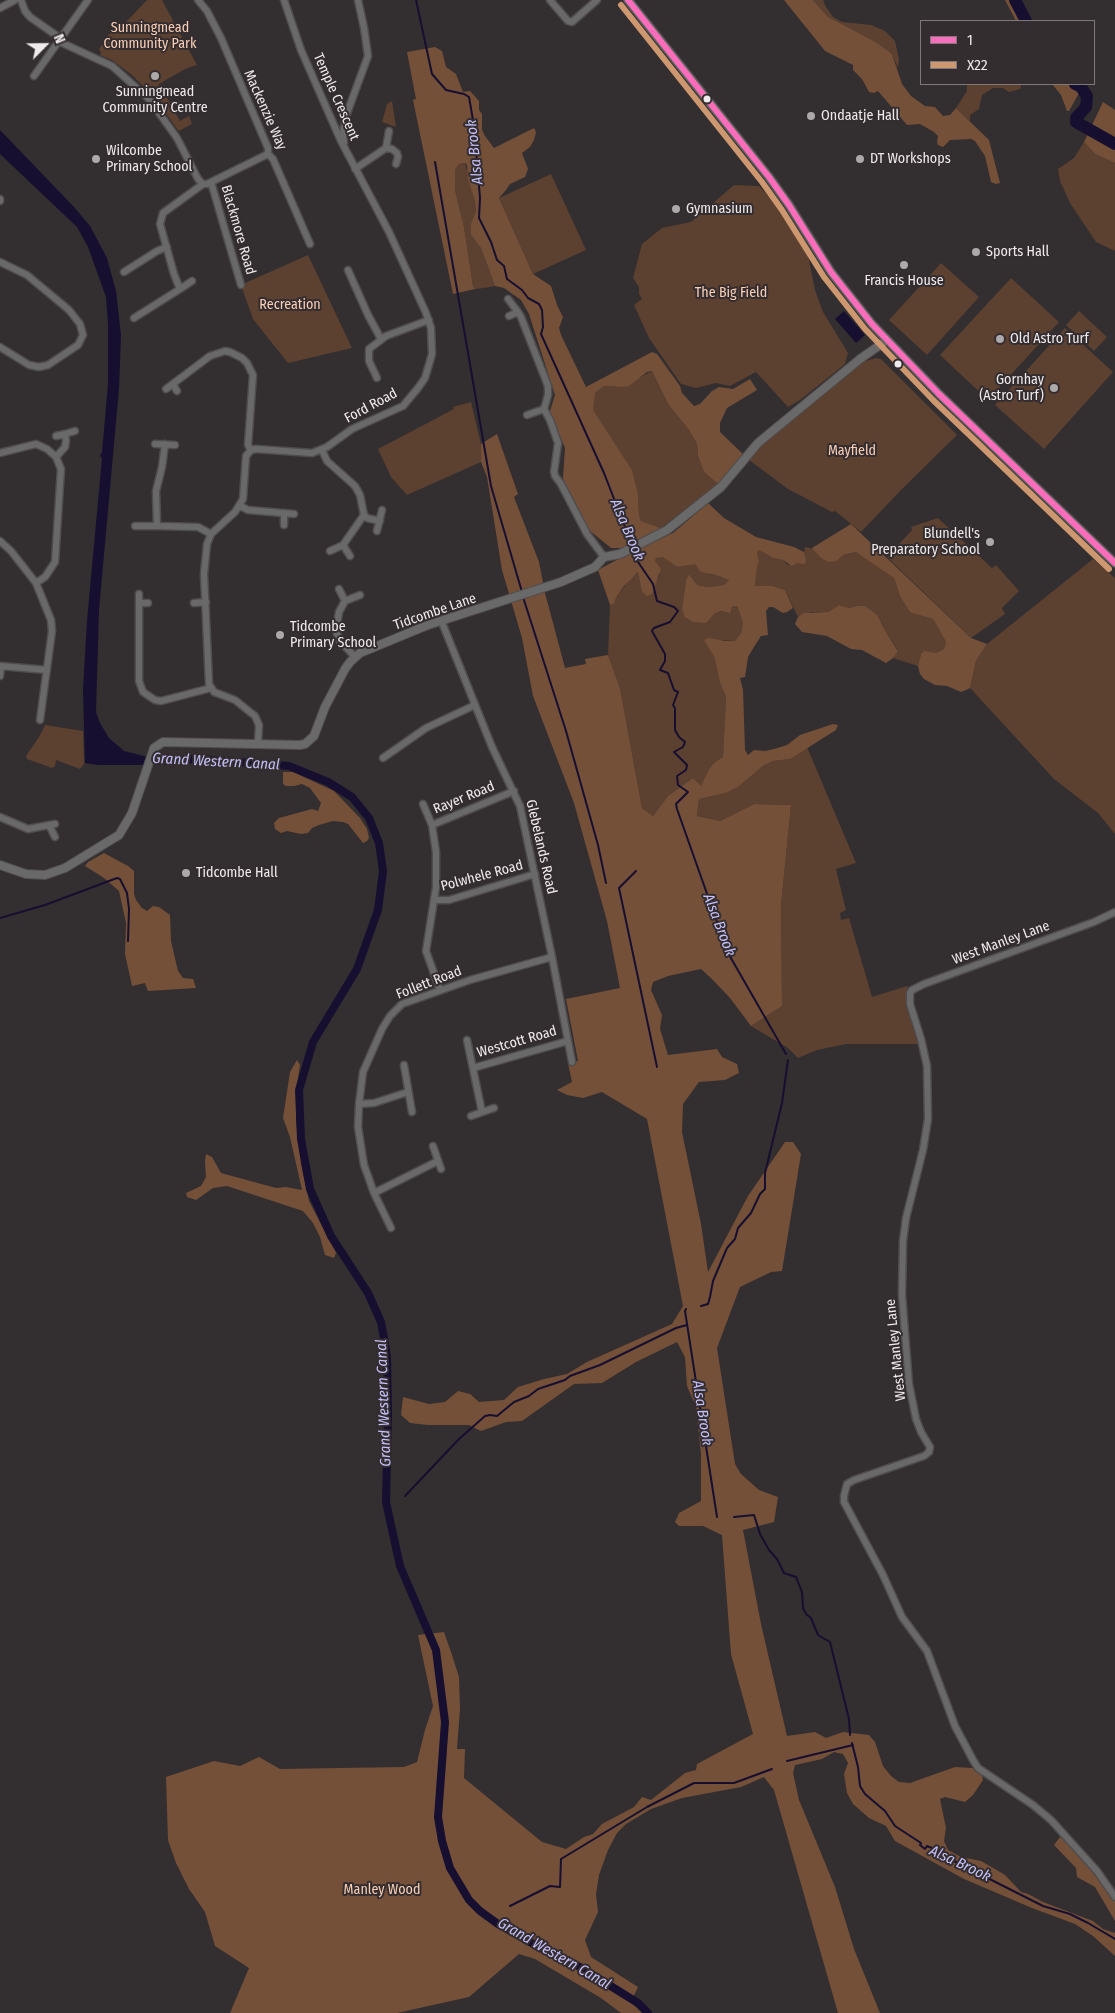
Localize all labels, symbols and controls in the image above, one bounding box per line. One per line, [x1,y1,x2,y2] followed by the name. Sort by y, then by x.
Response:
[20,20,70,70] north arrow
[104,20,196,52] park label: Sunningmead Community Park
[920,20,1095,85] legend
[967,31,973,49] text: 1
[50,32,69,46] text: N
[309,51,363,143] street label: Temple Crescent
[967,56,988,74] text: X22
[240,67,290,153] street label: Mackenzie Way
[149,70,161,82] marker: Sunningmead Community Centre
[102,84,208,116] place label: Sunningmead Community Centre
[702,94,712,104] unlabelled marker
[821,108,899,124] place label: Ondaatje Hall
[805,110,817,122] marker: Ondaatje Hall
[463,119,487,185] water label: Alsa Brook
[106,143,192,176] place label: Wilcombe Primary School
[870,151,951,167] place label: DT Workshops
[90,153,102,165] marker: Wilcombe Primary School
[854,153,866,165] marker: DT Workshops
[217,183,259,277] street label: Blackmore Road
[686,201,753,217] place label: Gymnasium
[670,203,682,215] marker: Gymnasium
[986,244,1049,260] place label: Sports Hall
[970,246,982,258] marker: Sports Hall
[898,259,910,271] marker: Francis House
[864,273,944,289] place label: Francis House
[695,285,767,301] park label: The Big Field
[259,297,321,313] park label: Recreation
[1010,331,1089,347] place label: Old Astro Turf
[994,333,1006,345] marker: Old Astro Turf
[893,359,903,369] unlabelled marker
[979,372,1044,404] place label: Gornhay (Astro Turf)
[1048,382,1060,394] marker: Gornhay (Astro Turf)
[342,385,400,427] street label: Ford Road
[828,443,876,459] park label: Mayfield
[606,496,648,564] water label: Alsa Brook
[871,526,980,558] place label: Blundell's Preparatory School
[984,536,996,548] marker: Blundell's Preparatory School
[391,590,479,634] street label: Tidcombe Lane
[290,619,376,652] place label: Tidcombe Primary School
[274,629,286,641] marker: Tidcombe Primary School
[152,750,280,774] water label: Grand Western Canal
[431,778,497,818] street label: Rayer Road
[522,798,560,896] street label: Glebelands Road
[439,857,525,895] street label: Polwhele Road
[196,865,278,881] place label: Tidcombe Hall
[180,867,192,879] marker: Tidcombe Hall
[699,891,739,959] water label: Alsa Brook
[950,918,1052,968] street label: West Manley Lane
[394,963,464,1003] street label: Follett Road
[475,1023,559,1061] street label: Westcott Road
[882,1298,910,1402] street label: West Manley Lane
[373,1339,395,1467] water label: Grand Western Canal
[688,1379,716,1447] water label: Alsa Brook
[927,1842,993,1886] water label: Alsa Brook
[344,1882,420,1898] park label: Manley Wood
[494,1914,614,1994] water label: Grand Western Canal

